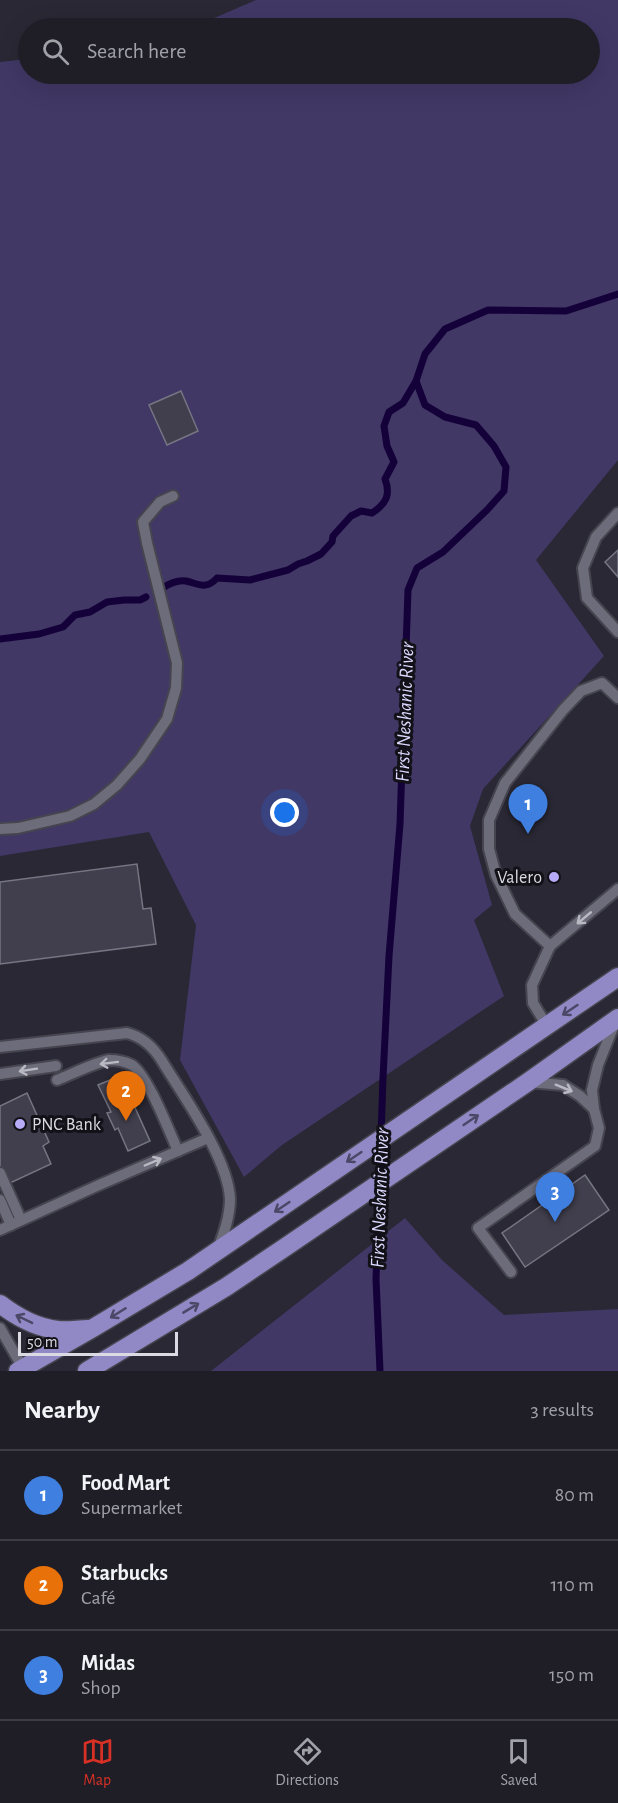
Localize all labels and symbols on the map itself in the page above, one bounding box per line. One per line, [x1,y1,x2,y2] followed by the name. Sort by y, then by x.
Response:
[393,641,417,782] water label: First Neshanic River
[508,784,548,834] pin: 1
[270,798,299,827] your location
[497,869,542,887] place label: Valero
[547,870,561,884] marker: Valero
[576,911,592,924] one-way arrow
[562,1004,578,1016] one-way arrow
[100,1057,119,1068] one-way arrow
[18,1065,38,1076] one-way arrow
[106,1072,146,1121] pin: 2
[555,1083,573,1094] one-way arrow
[462,1114,479,1126] one-way arrow
[32,1116,102,1134] place label: PNC Bank
[13,1117,27,1131] marker: PNC Bank
[368,1127,392,1268] water label: First Neshanic River
[347,1151,363,1163] one-way arrow
[143,1156,161,1167] one-way arrow
[536,1172,574,1222] pin: 3
[274,1201,290,1213] one-way arrow
[182,1301,199,1313] one-way arrow
[110,1307,127,1319] one-way arrow
[16,1313,34,1324] one-way arrow
[18,1329,178,1356] scale bar

